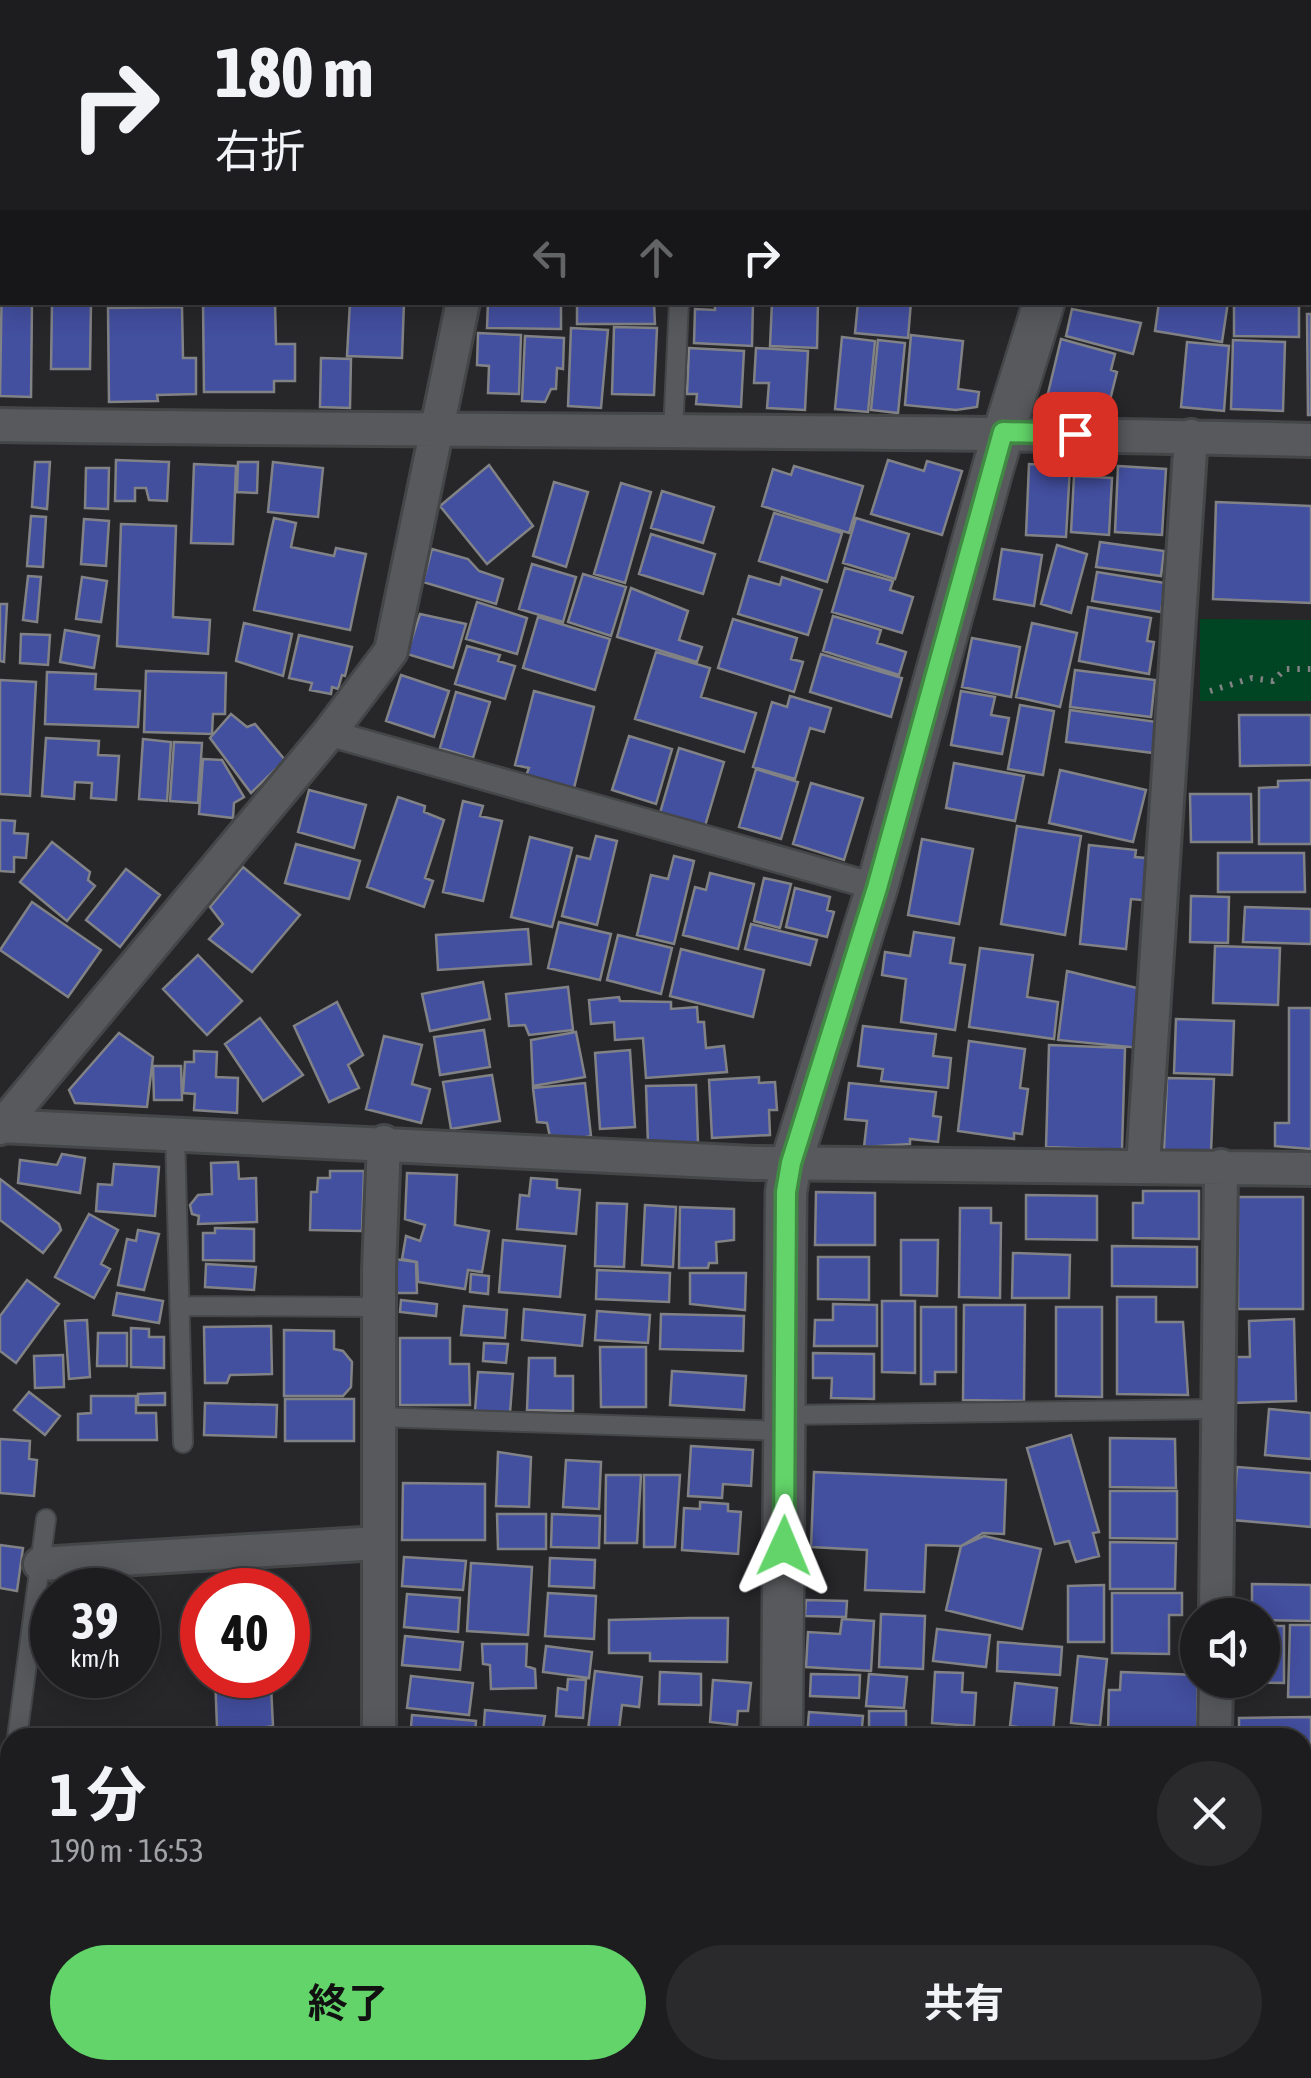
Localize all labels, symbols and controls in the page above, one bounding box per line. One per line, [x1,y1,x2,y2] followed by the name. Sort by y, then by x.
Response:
[215,32,374,112] text: 180 m
[50,40,180,170] icon: right
[215,125,305,177] text: 右折
[524,230,579,285] icon: left
[629,230,684,285] icon: ahead
[734,230,789,285] icon: right
[1033,392,1118,477] pin
[1048,407,1103,462] icon: arrive
[732,1494,836,1598] position arrow
[180,1568,310,1698] speed limit sign: 40
[71,1592,118,1650] text: 39
[1180,1598,1280,1698] map controls
[1180,1598,1280,1698] button: sound
[70,1644,120,1672] text: km/h
[50,1760,146,1829] text: 1 分
[1157,1761,1262,1866] button: close
[50,1832,204,1869] text: 190 m · 16:53
[50,1945,646,2060] button: 終了
[666,1945,1262,2060] button: 共有

